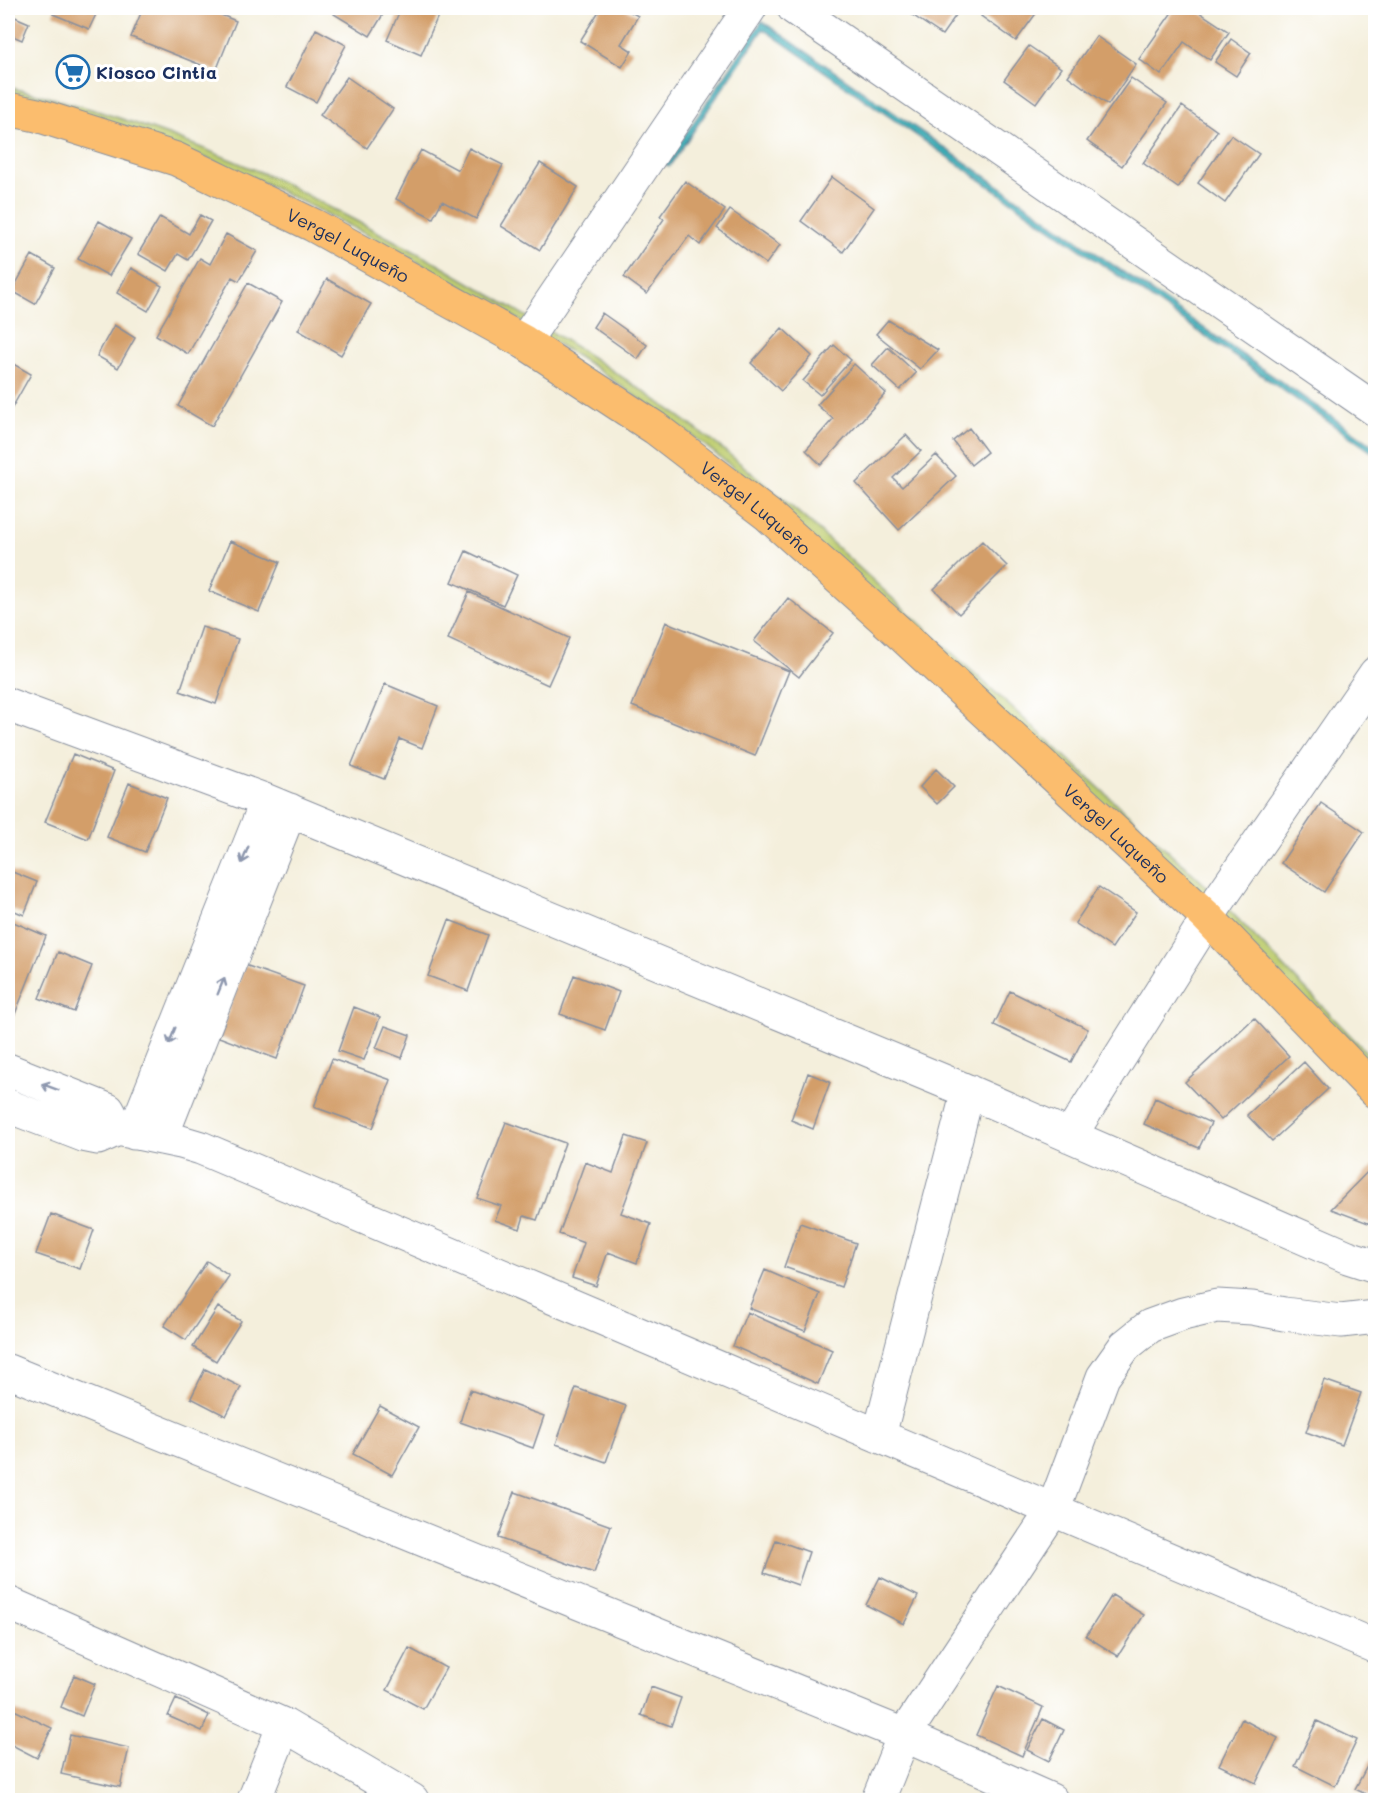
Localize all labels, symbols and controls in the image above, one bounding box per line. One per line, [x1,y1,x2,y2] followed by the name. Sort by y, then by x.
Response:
[55,54,91,90] supermarket icon: Kiosco Cintia
[96,60,217,84] place label: Kiosco Cintia
[283,202,414,288] street label: Vergel Luqueño
[696,455,817,560] street label: Vergel Luqueño
[1058,778,1175,889] street label: Vergel Luqueño
[239,845,250,864] one-way arrow
[216,977,227,995] one-way arrow
[166,1026,177,1045] one-way arrow
[42,1080,60,1091] one-way arrow

